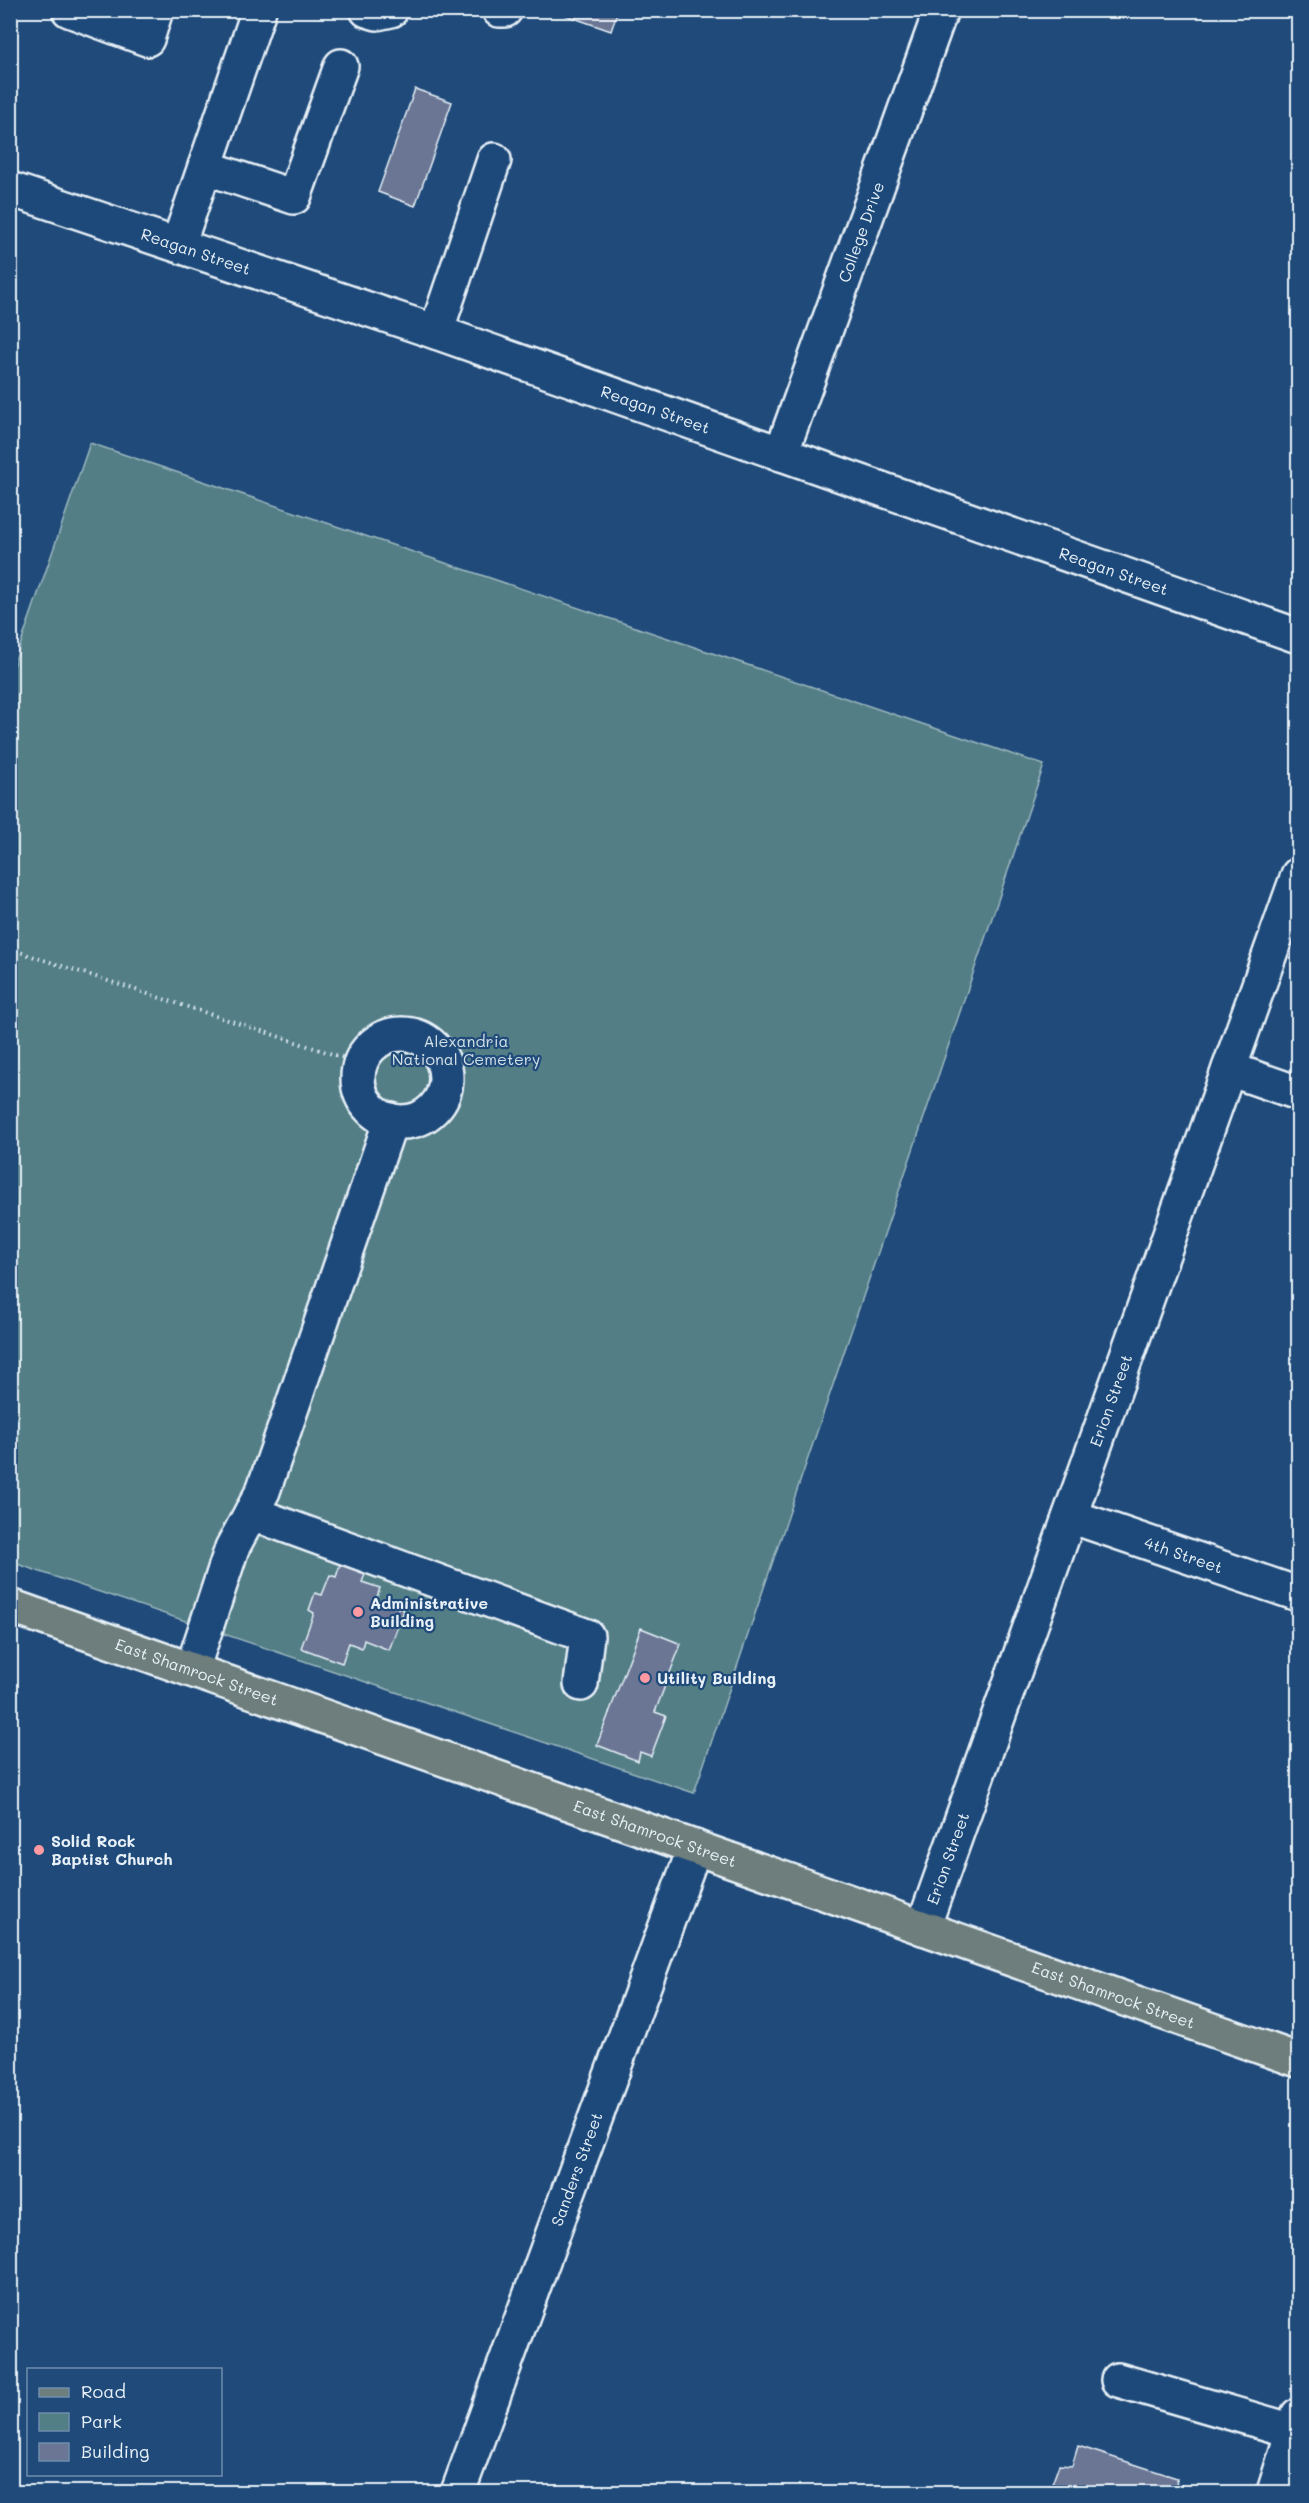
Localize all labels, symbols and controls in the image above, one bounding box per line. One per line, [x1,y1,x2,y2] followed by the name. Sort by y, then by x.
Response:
[833,179,888,285] street label: College Drive
[138,223,254,279] street label: Reagan Street
[598,380,713,438] street label: Reagan Street
[1056,542,1171,599] street label: Reagan Street
[392,1030,540,1069] park label: Alexandria National Cemetery
[1084,1351,1136,1449] street label: Erion Street
[1142,1531,1226,1578] street label: 4th Street
[370,1592,488,1631] place label: Administrative Building
[351,1605,365,1619] marker: Administrative Building
[113,1633,281,1710] street label: East Shamrock Street
[657,1667,776,1688] place label: Utility Building
[638,1671,652,1685] marker: Utility Building
[571,1795,740,1871] street label: East Shamrock Street
[921,1809,973,1907] street label: Erion Street
[51,1830,173,1869] place label: Solid Rock Baptist Church
[32,1843,46,1857] marker: Solid Rock Baptist Church
[1029,1956,1198,2033] street label: East Shamrock Street
[546,2109,607,2229] street label: Sanders Street
[27,2368,222,2476] legend
[81,2379,126,2403] text: Road
[81,2409,122,2433] text: Park
[81,2439,149,2463] text: Building

